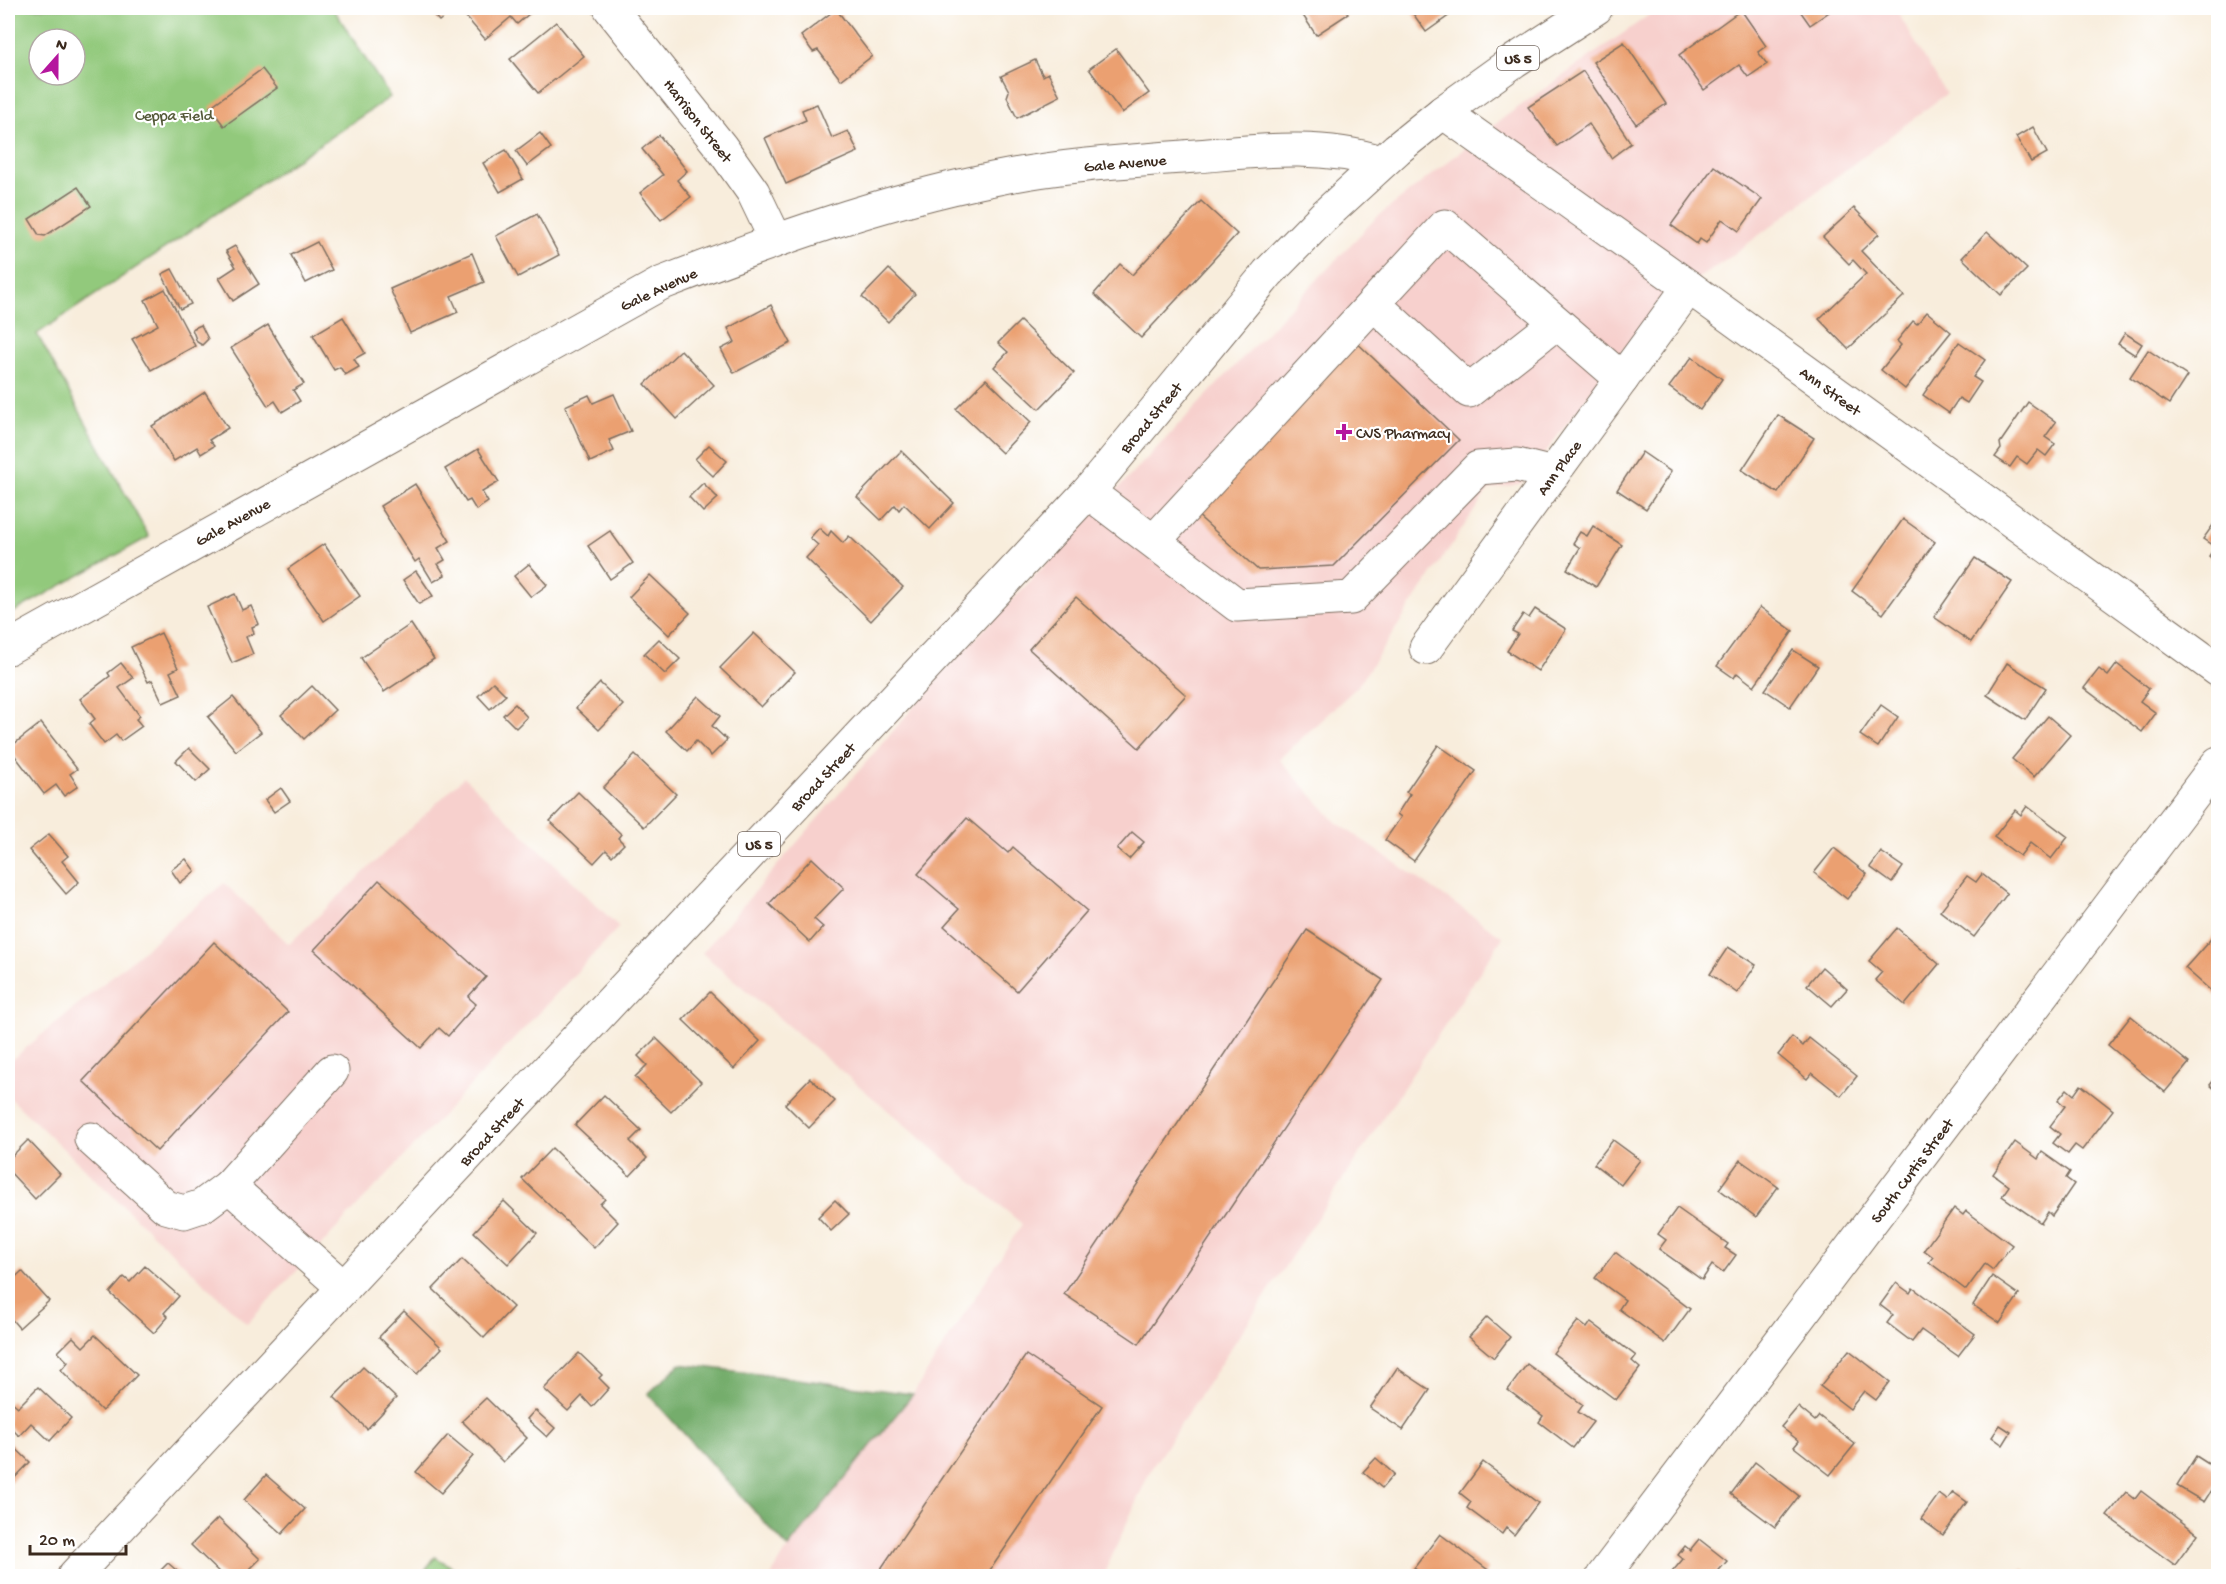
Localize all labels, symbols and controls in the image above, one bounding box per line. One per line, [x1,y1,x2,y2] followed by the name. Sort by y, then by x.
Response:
[27,27,87,87] north arrow
[53,36,70,57] text: N
[1497,46,1539,70] road number: US 5
[658,76,736,169] street label: Harrison Street
[135,108,215,127] park label: Ceppa Field
[1083,152,1168,179] street label: Gale Avenue
[618,265,702,317] street label: Gale Avenue
[1795,364,1864,422] street label: Ann Street
[1117,379,1189,459] street label: Broad Street
[1337,425,1351,439] marker: CVS Pharmacy
[1356,426,1450,445] place label: CVS Pharmacy
[1535,437,1588,500] street label: Ann Place
[193,495,275,552] street label: Gale Avenue
[787,739,862,817] street label: Broad Street
[738,832,780,856] road number: US 5
[456,1094,531,1172] street label: Broad Street
[1868,1115,1960,1228] street label: South Curtis Street
[30,1518,126,1556] scale bar
[39,1531,75,1552] text: 20 m

